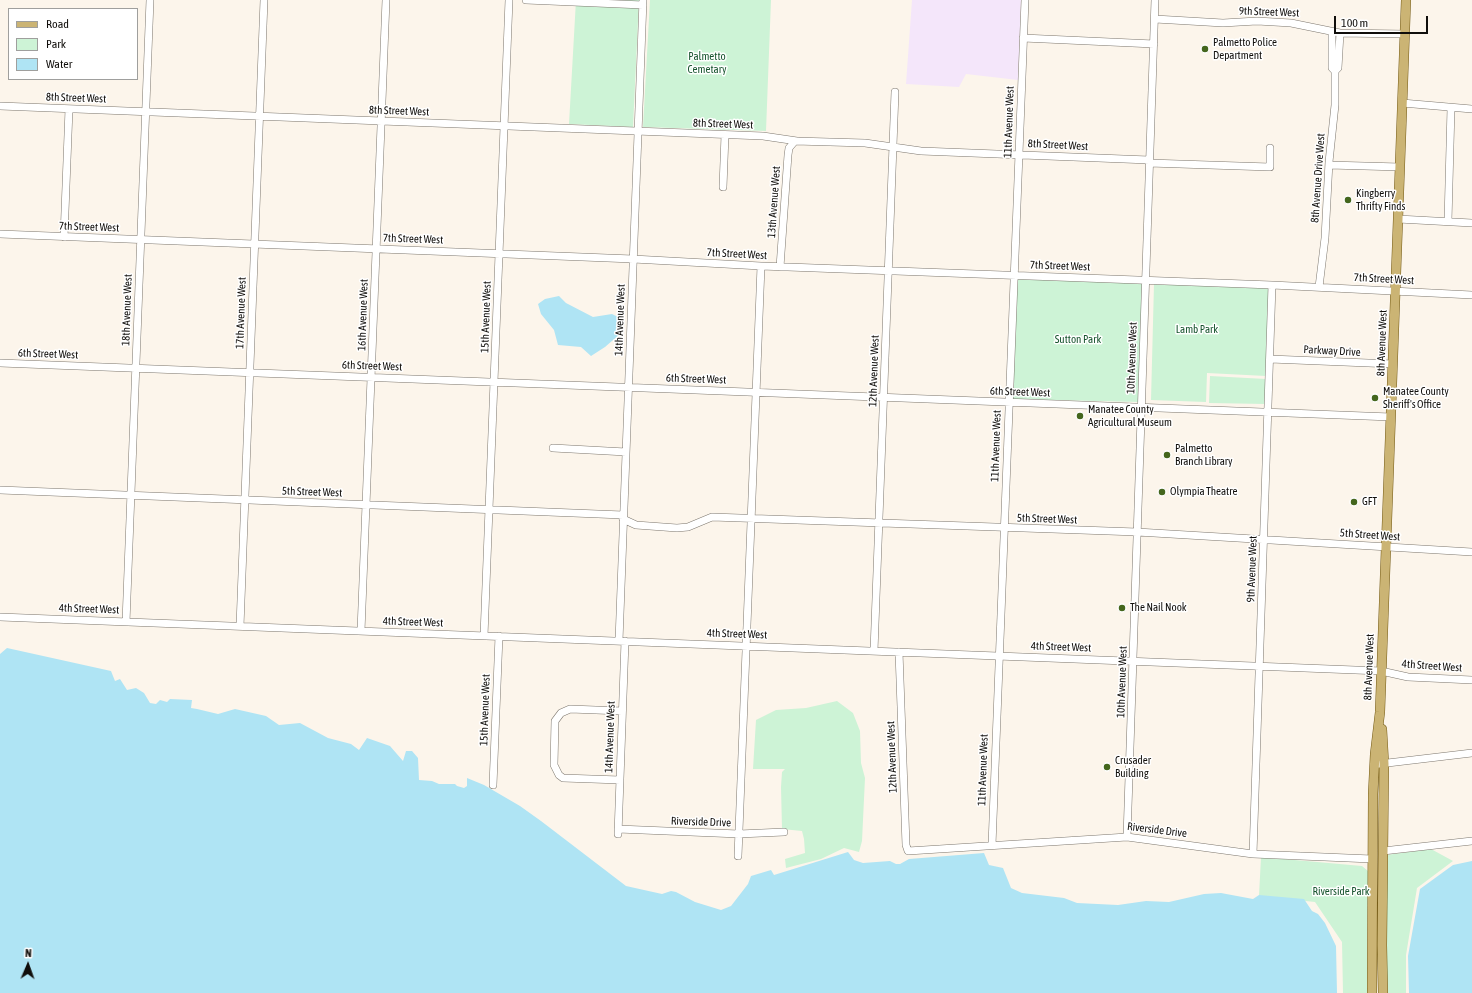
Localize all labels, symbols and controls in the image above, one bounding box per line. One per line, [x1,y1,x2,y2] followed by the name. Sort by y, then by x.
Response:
[1239,4,1299,20] street label: 9th Street West
[8,8,138,80] legend
[1336,8,1430,34] scale bar
[1341,16,1368,30] text: 100 m
[46,17,69,31] text: Road
[1213,36,1277,62] place label: Palmetto Police Department
[46,37,66,51] text: Park
[1200,44,1210,54] marker: Palmetto Police Department
[688,50,726,76] park label: Palmetto Cemetary
[46,57,72,71] text: Water
[1001,86,1017,158] street label: 11th Avenue West
[46,90,106,106] street label: 8th Street West
[369,103,429,119] street label: 8th Street West
[693,116,753,132] street label: 8th Street West
[1308,133,1328,223] street label: 8th Avenue Drive West
[1027,137,1089,153] street label: 8th Street West
[765,166,783,238] street label: 13th Avenue West
[1356,187,1405,213] place label: Kingberry Thrifty Finds
[1343,195,1353,205] marker: Kingberry Thrifty Finds
[59,219,119,235] street label: 7th Street West
[383,231,443,247] street label: 7th Street West
[706,246,768,262] street label: 7th Street West
[1030,258,1090,274] street label: 7th Street West
[1353,271,1415,287] street label: 7th Street West
[119,274,135,346] street label: 18th Avenue West
[233,277,249,349] street label: 17th Avenue West
[355,279,371,351] street label: 16th Avenue West
[478,281,494,353] street label: 15th Avenue West
[612,284,628,356] street label: 14th Avenue West
[1374,309,1390,377] street label: 8th Avenue West
[1124,322,1140,394] street label: 10th Avenue West
[1176,323,1218,337] park label: Lamb Park
[1055,333,1101,347] park label: Sutton Park
[866,335,882,407] street label: 12th Avenue West
[1303,343,1361,359] street label: Parkway Drive
[18,346,78,362] street label: 6th Street West
[342,358,402,374] street label: 6th Street West
[666,371,726,387] street label: 6th Street West
[990,384,1050,400] street label: 6th Street West
[1383,385,1449,411] place label: Manatee County Sheriff's Office
[1370,393,1380,403] marker: Manatee County Sheriff's Office
[1088,403,1172,429] place label: Manatee County Agricultural Museum
[988,410,1004,482] street label: 11th Avenue West
[1075,411,1085,421] marker: Manatee County Agricultural Museum
[1175,442,1233,468] place label: Palmetto Branch Library
[1162,450,1172,460] marker: Palmetto Branch Library
[282,484,342,500] street label: 5th Street West
[1170,485,1238,499] place label: Olympia Theatre
[1157,487,1167,497] marker: Olympia Theatre
[1362,495,1377,509] place label: GFT
[1349,497,1359,507] marker: GFT
[1017,511,1077,527] street label: 5th Street West
[1339,526,1401,544] street label: 5th Street West
[1244,535,1260,603] street label: 9th Avenue West
[59,601,119,617] street label: 4th Street West
[1130,601,1187,615] place label: The Nail Nook
[1117,603,1127,613] marker: The Nail Nook
[383,614,443,630] street label: 4th Street West
[707,626,767,642] street label: 4th Street West
[1361,633,1377,701] street label: 8th Avenue West
[1031,639,1091,655] street label: 4th Street West
[1114,646,1130,718] street label: 10th Avenue West
[1401,657,1463,675] street label: 4th Street West
[477,674,493,746] street label: 15th Avenue West
[602,701,618,773] street label: 14th Avenue West
[884,721,900,793] street label: 12th Avenue West
[975,734,991,806] street label: 11th Avenue West
[1115,754,1151,780] place label: Crusader Building
[1102,762,1112,772] marker: Crusader Building
[671,814,731,830] street label: Riverside Drive
[1126,820,1188,840] street label: Riverside Drive
[1312,885,1370,899] park label: Riverside Park
[8,945,48,985] north arrow
[25,947,32,959] text: N

